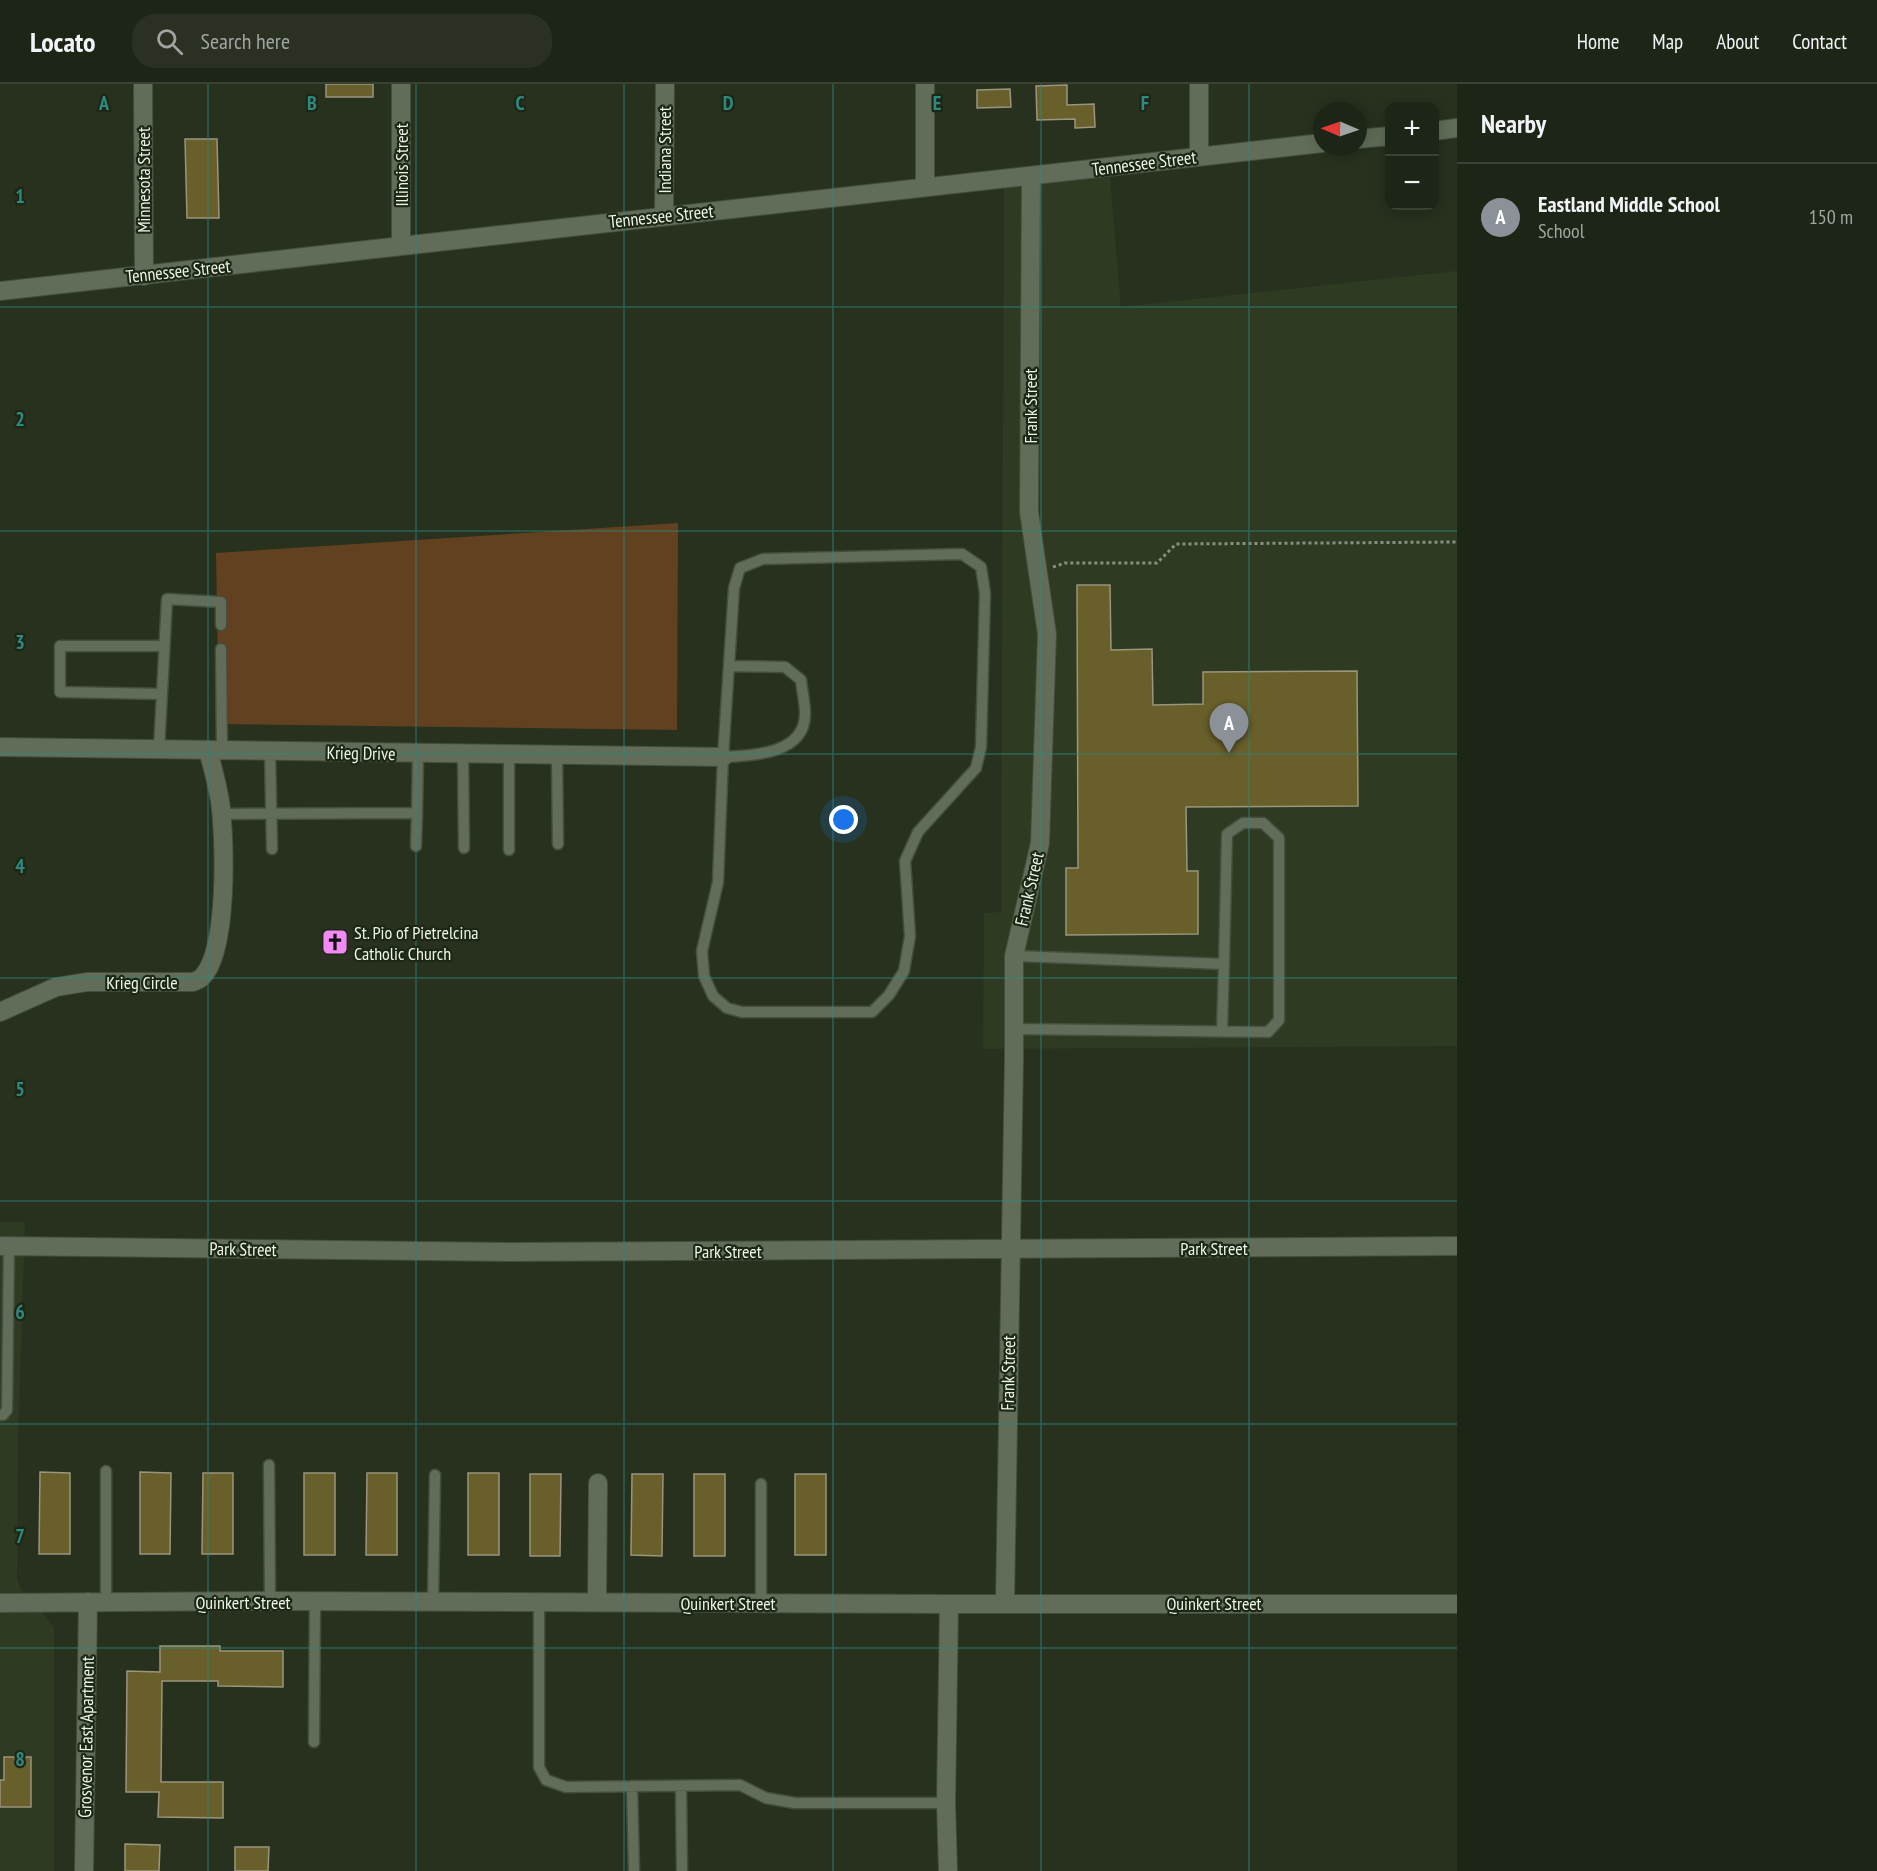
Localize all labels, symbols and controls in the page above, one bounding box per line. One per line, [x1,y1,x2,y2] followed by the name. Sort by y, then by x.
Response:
[132,14,552,68] search box
[30,23,96,60] text: Locato
[153,25,186,58] icon: search
[201,27,290,55] text: Search here
[1577,28,1619,55] text: Home
[1652,28,1683,55] text: Map
[1716,28,1759,55] text: About
[1792,28,1847,55] text: Contact
[98,90,110,116] text: A
[307,90,317,116] text: B
[515,90,525,116] text: C
[723,90,734,116] text: D
[933,90,941,116] text: E
[1141,90,1149,116] text: F
[1313,102,1367,156] north arrow
[1385,102,1439,210] map controls
[1385,102,1439,156] button: +
[653,106,676,194] street label: Indiana Street
[1481,107,1546,140] text: Nearby
[390,123,413,207] street label: Illinois Street
[132,127,155,233] street label: Minnesota Street
[1091,145,1197,181] street label: Tennessee Street
[1385,156,1439,210] button: −
[15,183,25,209] text: 1
[1538,190,1720,218] text: Eastland Middle School
[608,199,714,233] street label: Tennessee Street
[1495,204,1506,230] text: A
[1809,204,1853,230] text: 150 m
[1538,218,1584,244] text: School
[125,254,231,288] street label: Tennessee Street
[1019,368,1042,444] street label: Frank Street
[15,406,25,432] text: 2
[15,629,25,655] text: 3
[1210,704,1248,753] pin: A
[326,741,396,765] street label: Krieg Drive
[829,805,858,834] your location
[1009,850,1049,928] street label: Frank Street
[15,853,25,879] text: 4
[354,921,479,965] place label: St. Pio of Pietrelcina Catholic Church
[320,927,350,957] church icon: St. Pio of Pietrelcina Catholic Church
[106,971,178,994] street label: Krieg Circle
[15,1076,25,1102] text: 5
[209,1237,277,1261] street label: Park Street
[1180,1237,1248,1260] street label: Park Street
[694,1240,762,1263] street label: Park Street
[15,1299,25,1325] text: 6
[996,1335,1020,1411] street label: Frank Street
[15,1523,25,1549] text: 7
[195,1591,291,1614] street label: Quinkert Street
[680,1592,776,1615] street label: Quinkert Street
[1166,1592,1262,1615] street label: Quinkert Street
[73,1656,99,1818] street label: Grosvenor East Apartment
[15,1746,25,1772] text: 8

